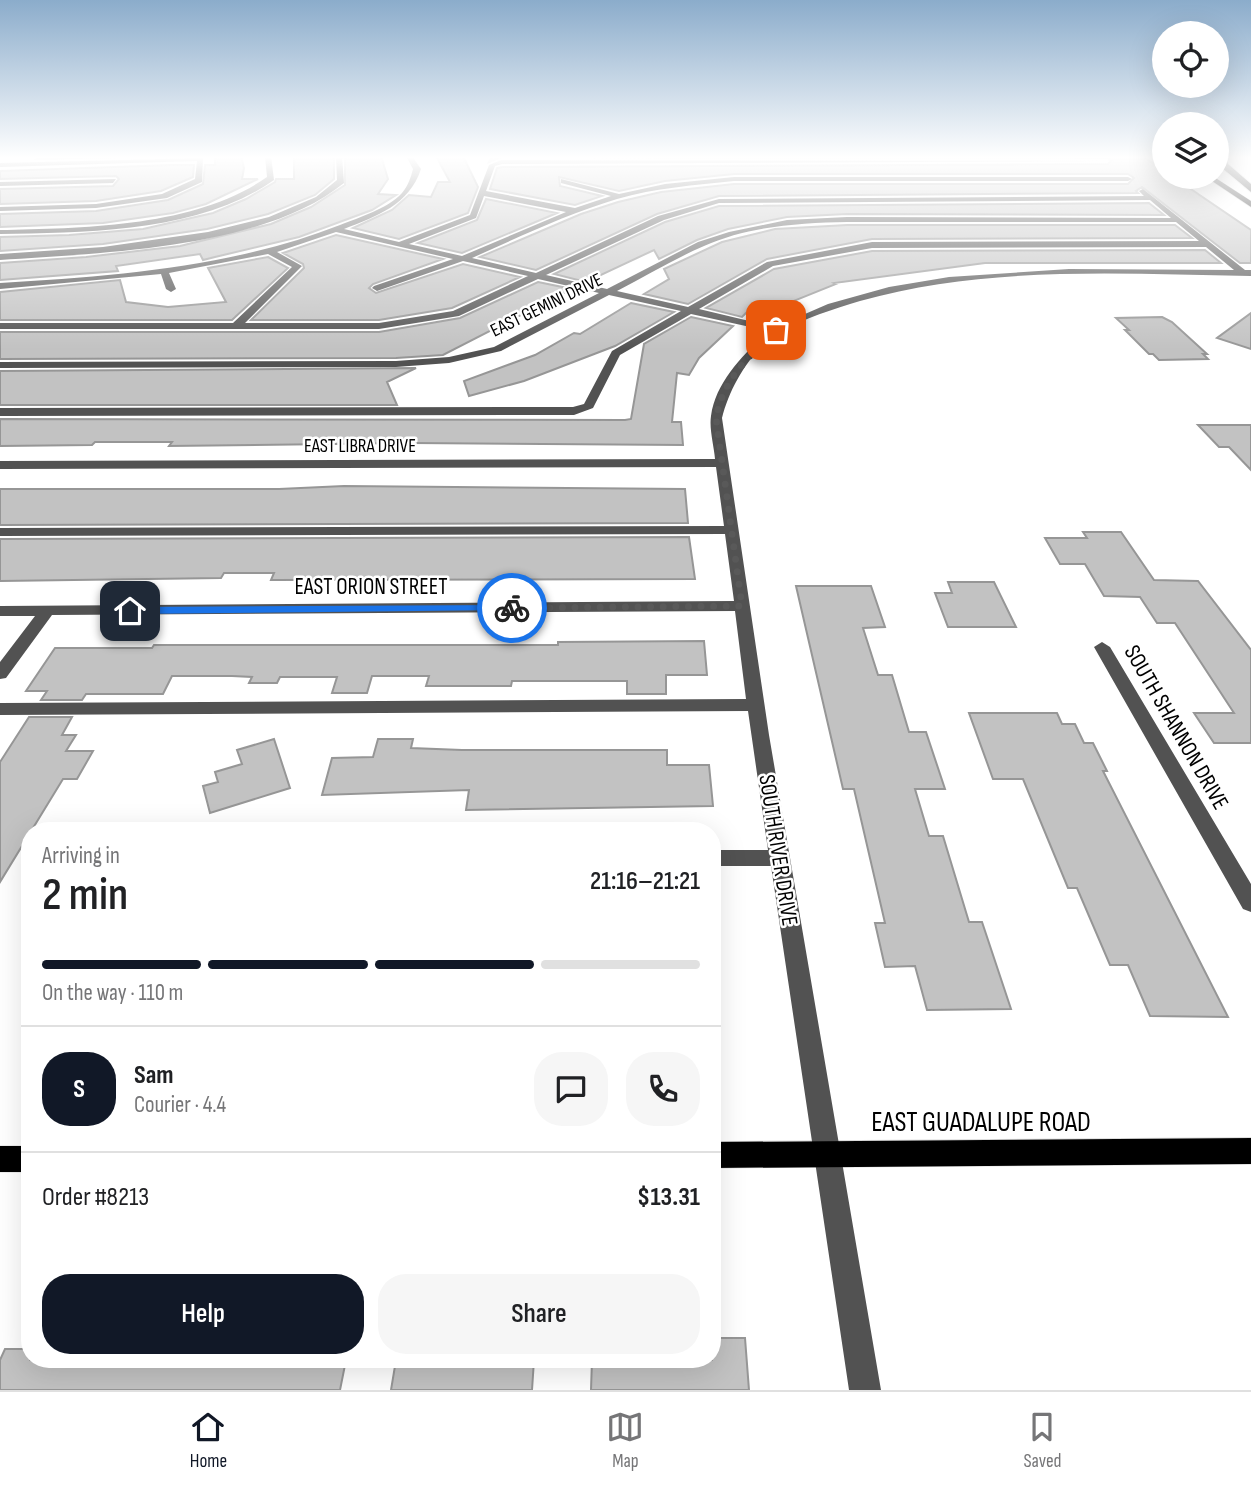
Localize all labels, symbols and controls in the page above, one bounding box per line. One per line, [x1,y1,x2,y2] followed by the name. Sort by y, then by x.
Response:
[1152,21,1229,189] map controls
[1152,21,1229,98] button: locate
[1152,112,1229,189] button: layers
[487,268,606,342] street label: EAST GEMINI DRIVE
[746,300,806,360] pin
[757,311,795,349] icon: bag
[304,435,416,458] street label: EAST LIBRA DRIVE
[294,573,448,601] street label: EAST ORION STREET
[477,573,547,643] courier
[100,581,160,641] pin
[493,589,531,627] icon: bike
[111,592,149,630] icon: home
[1118,640,1235,815] street label: SOUTH SHANNON DRIVE
[752,772,804,928] street label: SOUTH RIVER DRIVE
[42,842,120,870] text: Arriving in
[590,866,700,897] text: 21:16–21:21
[42,868,128,923] text: 2 min
[42,979,183,1007] text: On the way · 110 m
[534,1052,608,1126] button: chat
[626,1052,700,1126] button: phone
[134,1060,174,1091] text: Sam
[73,1074,85,1105] text: S
[134,1091,226,1119] text: Courier · 4.4
[871,1106,1091,1139] street label: EAST GUADALUPE ROAD
[42,1182,149,1213] text: Order #8213
[637,1182,700,1213] text: $13.31
[42,1274,364,1354] button: Help
[378,1274,700,1354] button: Share
[189,1408,227,1473] tab: Home
[606,1408,644,1473] tab: Map
[1023,1408,1062,1473] tab: Saved

